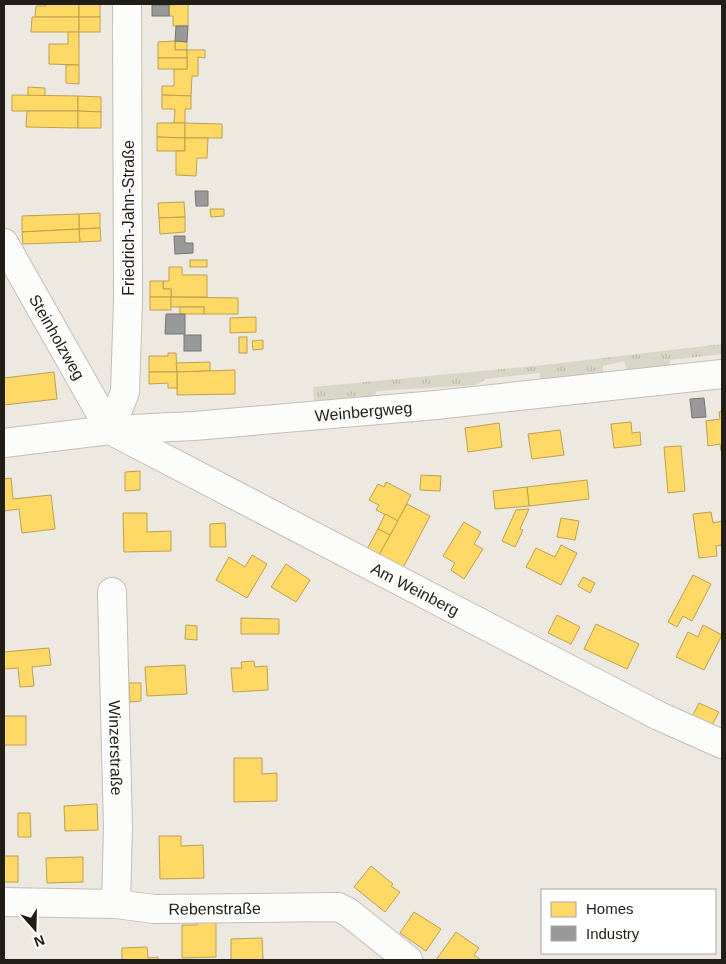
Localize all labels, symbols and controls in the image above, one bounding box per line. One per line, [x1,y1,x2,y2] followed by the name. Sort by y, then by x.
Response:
[120,140,137,296] street label: Friedrich-Jahn-Straße
[26,291,88,383] street label: Steinholzweg
[314,399,413,424] street label: Weinbergweg
[368,559,462,619] street label: Am Weinberg
[106,700,126,796] street label: Winzerstraße
[541,889,716,954] legend
[168,899,261,917] street label: Rebenstraße
[586,900,634,917] text: Homes
[10,904,60,954] north arrow
[586,925,640,942] text: Industry
[32,932,47,950] text: N

